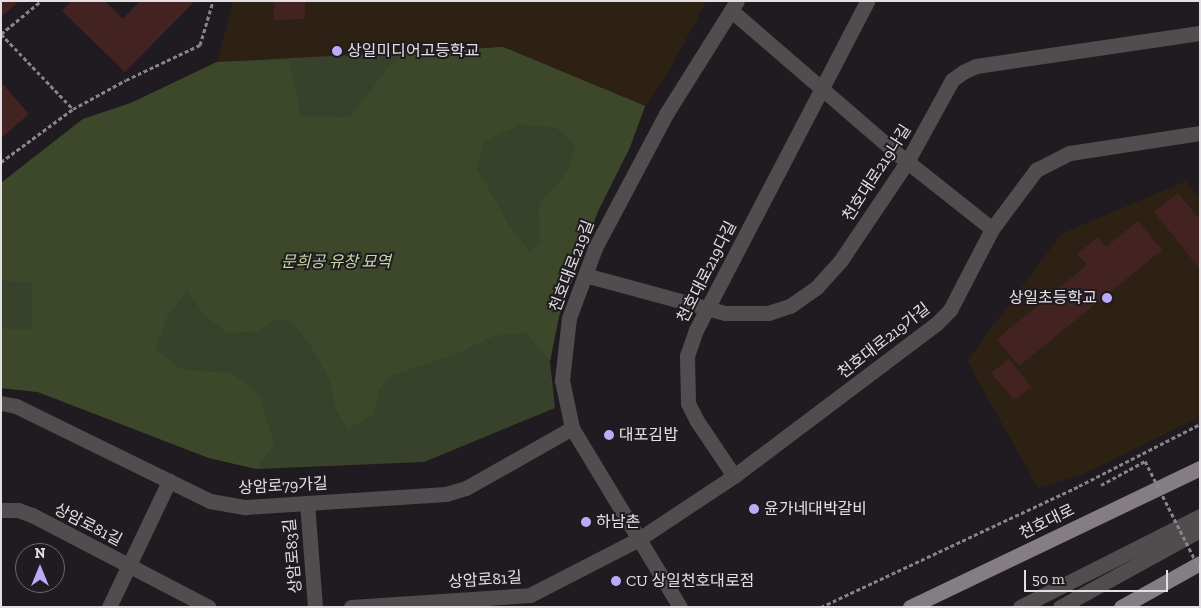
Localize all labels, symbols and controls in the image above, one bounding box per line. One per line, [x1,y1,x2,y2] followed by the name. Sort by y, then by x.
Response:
[347,41,479,61] place label: 상일미디어고등학교
[331,45,343,57] marker: 상일미디어고등학교
[839,121,915,225] street label: 천호대로219나길
[546,218,598,314] street label: 천호대로219길
[673,218,741,326] street label: 천호대로219다길
[281,252,391,272] park label: 문희공 유창 묘역
[1009,288,1097,308] place label: 상일초등학교
[1101,292,1113,304] marker: 상일초등학교
[834,299,934,383] street label: 천호대로219가길
[619,425,678,445] place label: 대포김밥
[603,429,615,441] marker: 대포김밥
[238,474,328,498] street label: 상암로79가길
[764,499,867,519] place label: 윤가네대박갈비
[51,500,125,550] street label: 상암로81길
[1016,500,1078,544] street label: 천호대로
[748,503,760,515] marker: 윤가네대박갈비
[596,512,640,532] place label: 하남촌
[580,516,592,528] marker: 하남촌
[280,518,306,594] street label: 상암로83길
[15,543,65,593] north arrow
[35,545,45,562] text: N
[1026,560,1170,592] scale bar
[448,568,522,592] street label: 상암로81길
[1032,570,1065,588] text: 50 m
[626,571,754,591] place label: CU 상일천호대로점
[610,575,622,587] marker: CU 상일천호대로점

